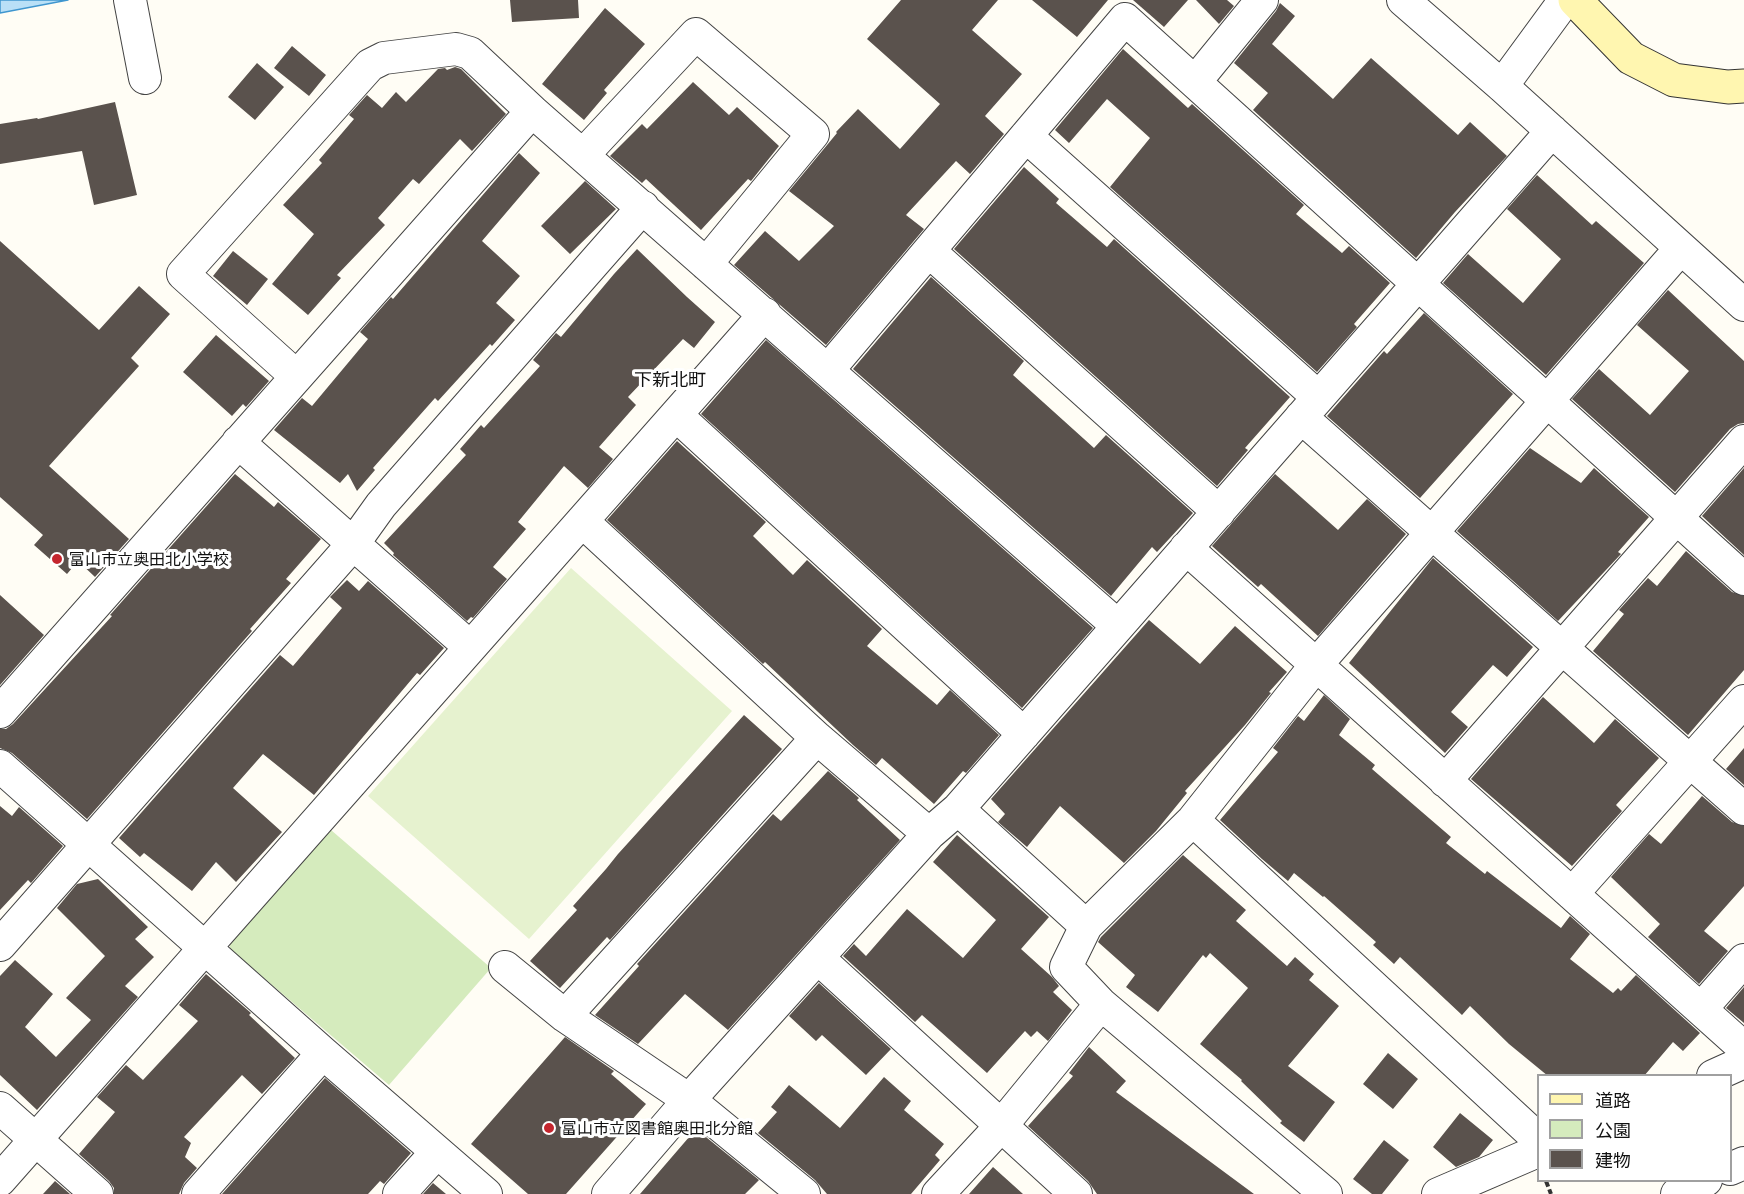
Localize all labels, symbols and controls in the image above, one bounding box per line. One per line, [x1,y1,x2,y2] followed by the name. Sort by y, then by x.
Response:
[634,368,706,390] district label: 下新北町
[69,549,229,569] place label: 富山市立奥田北小学校
[50,552,64,566] marker: 富山市立奥田北小学校
[1537,1074,1732,1182] legend
[1595,1086,1631,1112] text: 道路
[1595,1116,1631,1142] text: 公園
[561,1118,753,1138] place label: 富山市立図書館奥田北分館
[542,1121,556,1135] marker: 富山市立図書館奥田北分館
[1595,1146,1631,1172] text: 建物

